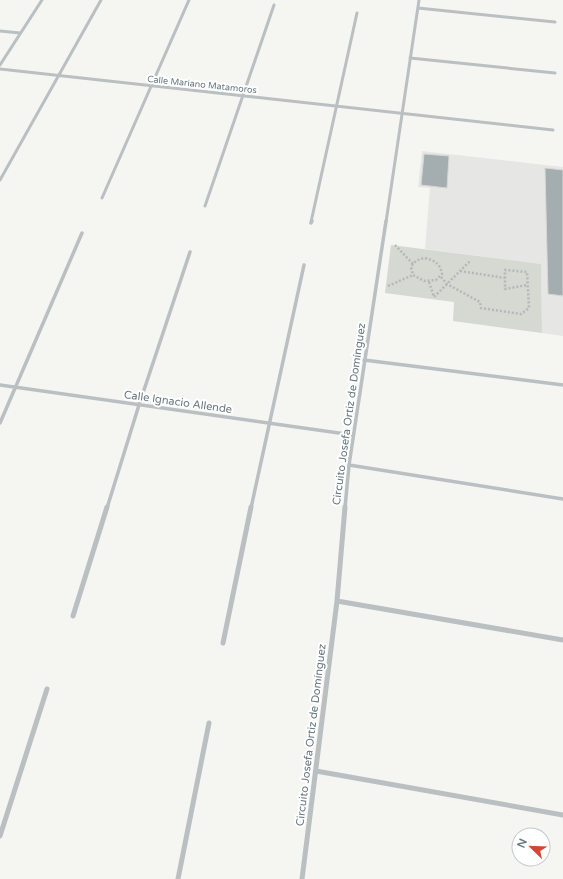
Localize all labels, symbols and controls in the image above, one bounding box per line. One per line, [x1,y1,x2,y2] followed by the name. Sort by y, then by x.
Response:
[147,74,257,96] street label: Calle Mariano Matamoros
[330,322,368,506] street label: Circuito Josefa Ortiz de Domínguez
[123,388,233,416] street label: Calle Ignacio Allende
[293,642,329,827] street label: Circuito Josefa Ortiz de Domínguez
[511,827,551,867] north arrow
[515,837,530,850] text: N

